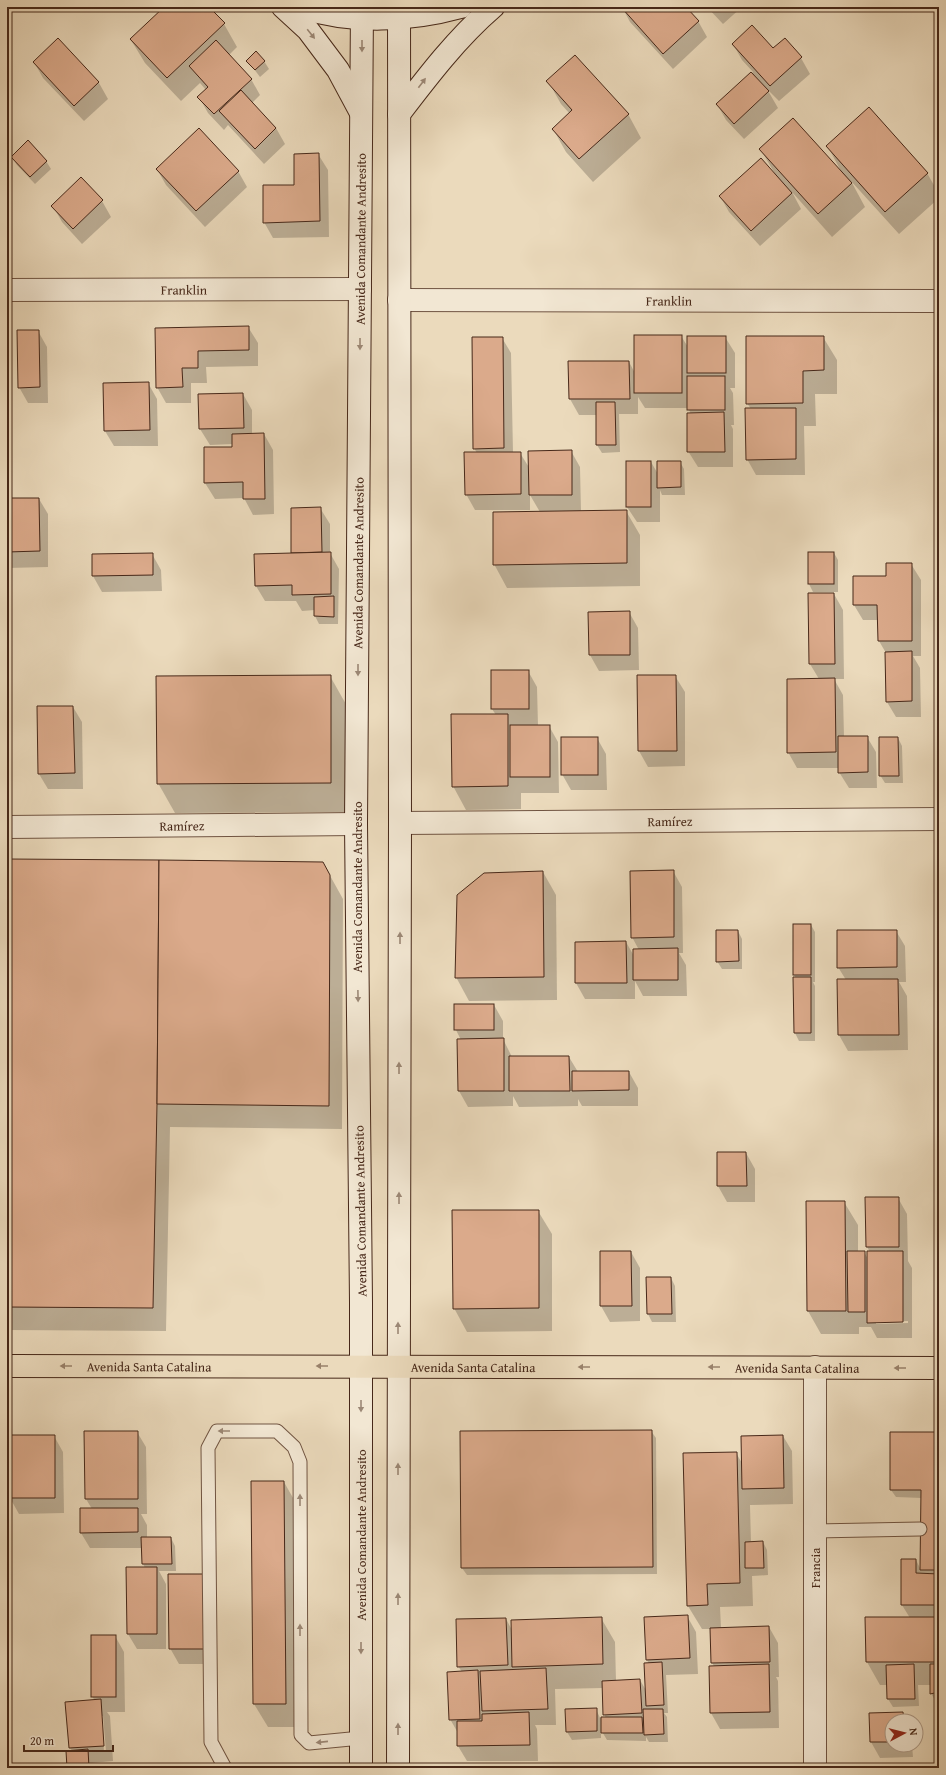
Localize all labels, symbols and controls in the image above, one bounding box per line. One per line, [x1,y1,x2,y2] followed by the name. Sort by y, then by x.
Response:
[306,29,315,39] one-way arrow
[359,40,365,53] one-way arrow
[418,77,427,88] one-way arrow
[351,153,371,325] street label: Avenida Comandante Andresito
[161,280,208,300] street label: Franklin
[646,291,693,311] street label: Franklin
[357,338,363,351] one-way arrow
[348,477,369,649] street label: Avenida Comandante Andresito
[355,664,361,677] one-way arrow
[348,801,367,973] street label: Avenida Comandante Andresito
[647,812,693,831] street label: Ramírez
[159,816,205,836] street label: Ramírez
[397,931,403,944] one-way arrow
[355,990,361,1003] one-way arrow
[396,1061,402,1074] one-way arrow
[349,1125,371,1297] street label: Avenida Comandante Andresito
[396,1191,402,1204] one-way arrow
[395,1321,401,1334] one-way arrow
[87,1357,212,1376] street label: Avenida Santa Catalina
[411,1358,536,1377] street label: Avenida Santa Catalina
[735,1359,860,1378] street label: Avenida Santa Catalina
[59,1363,72,1369] one-way arrow
[315,1363,328,1369] one-way arrow
[577,1364,590,1370] one-way arrow
[707,1364,720,1370] one-way arrow
[893,1365,906,1371] one-way arrow
[358,1400,364,1413] one-way arrow
[217,1428,230,1434] one-way arrow
[352,1449,371,1621] street label: Avenida Comandante Andresito
[395,1462,401,1475] one-way arrow
[297,1493,303,1506] one-way arrow
[806,1547,825,1588] street label: Francia
[395,1592,401,1605] one-way arrow
[297,1624,304,1636] one-way arrow
[358,1642,364,1655] one-way arrow
[884,1713,924,1753] north arrow
[395,1722,401,1735] one-way arrow
[24,1727,113,1753] scale bar
[906,1727,922,1737] text: N
[30,1732,54,1749] text: 20 m
[316,1739,328,1745] one-way arrow

